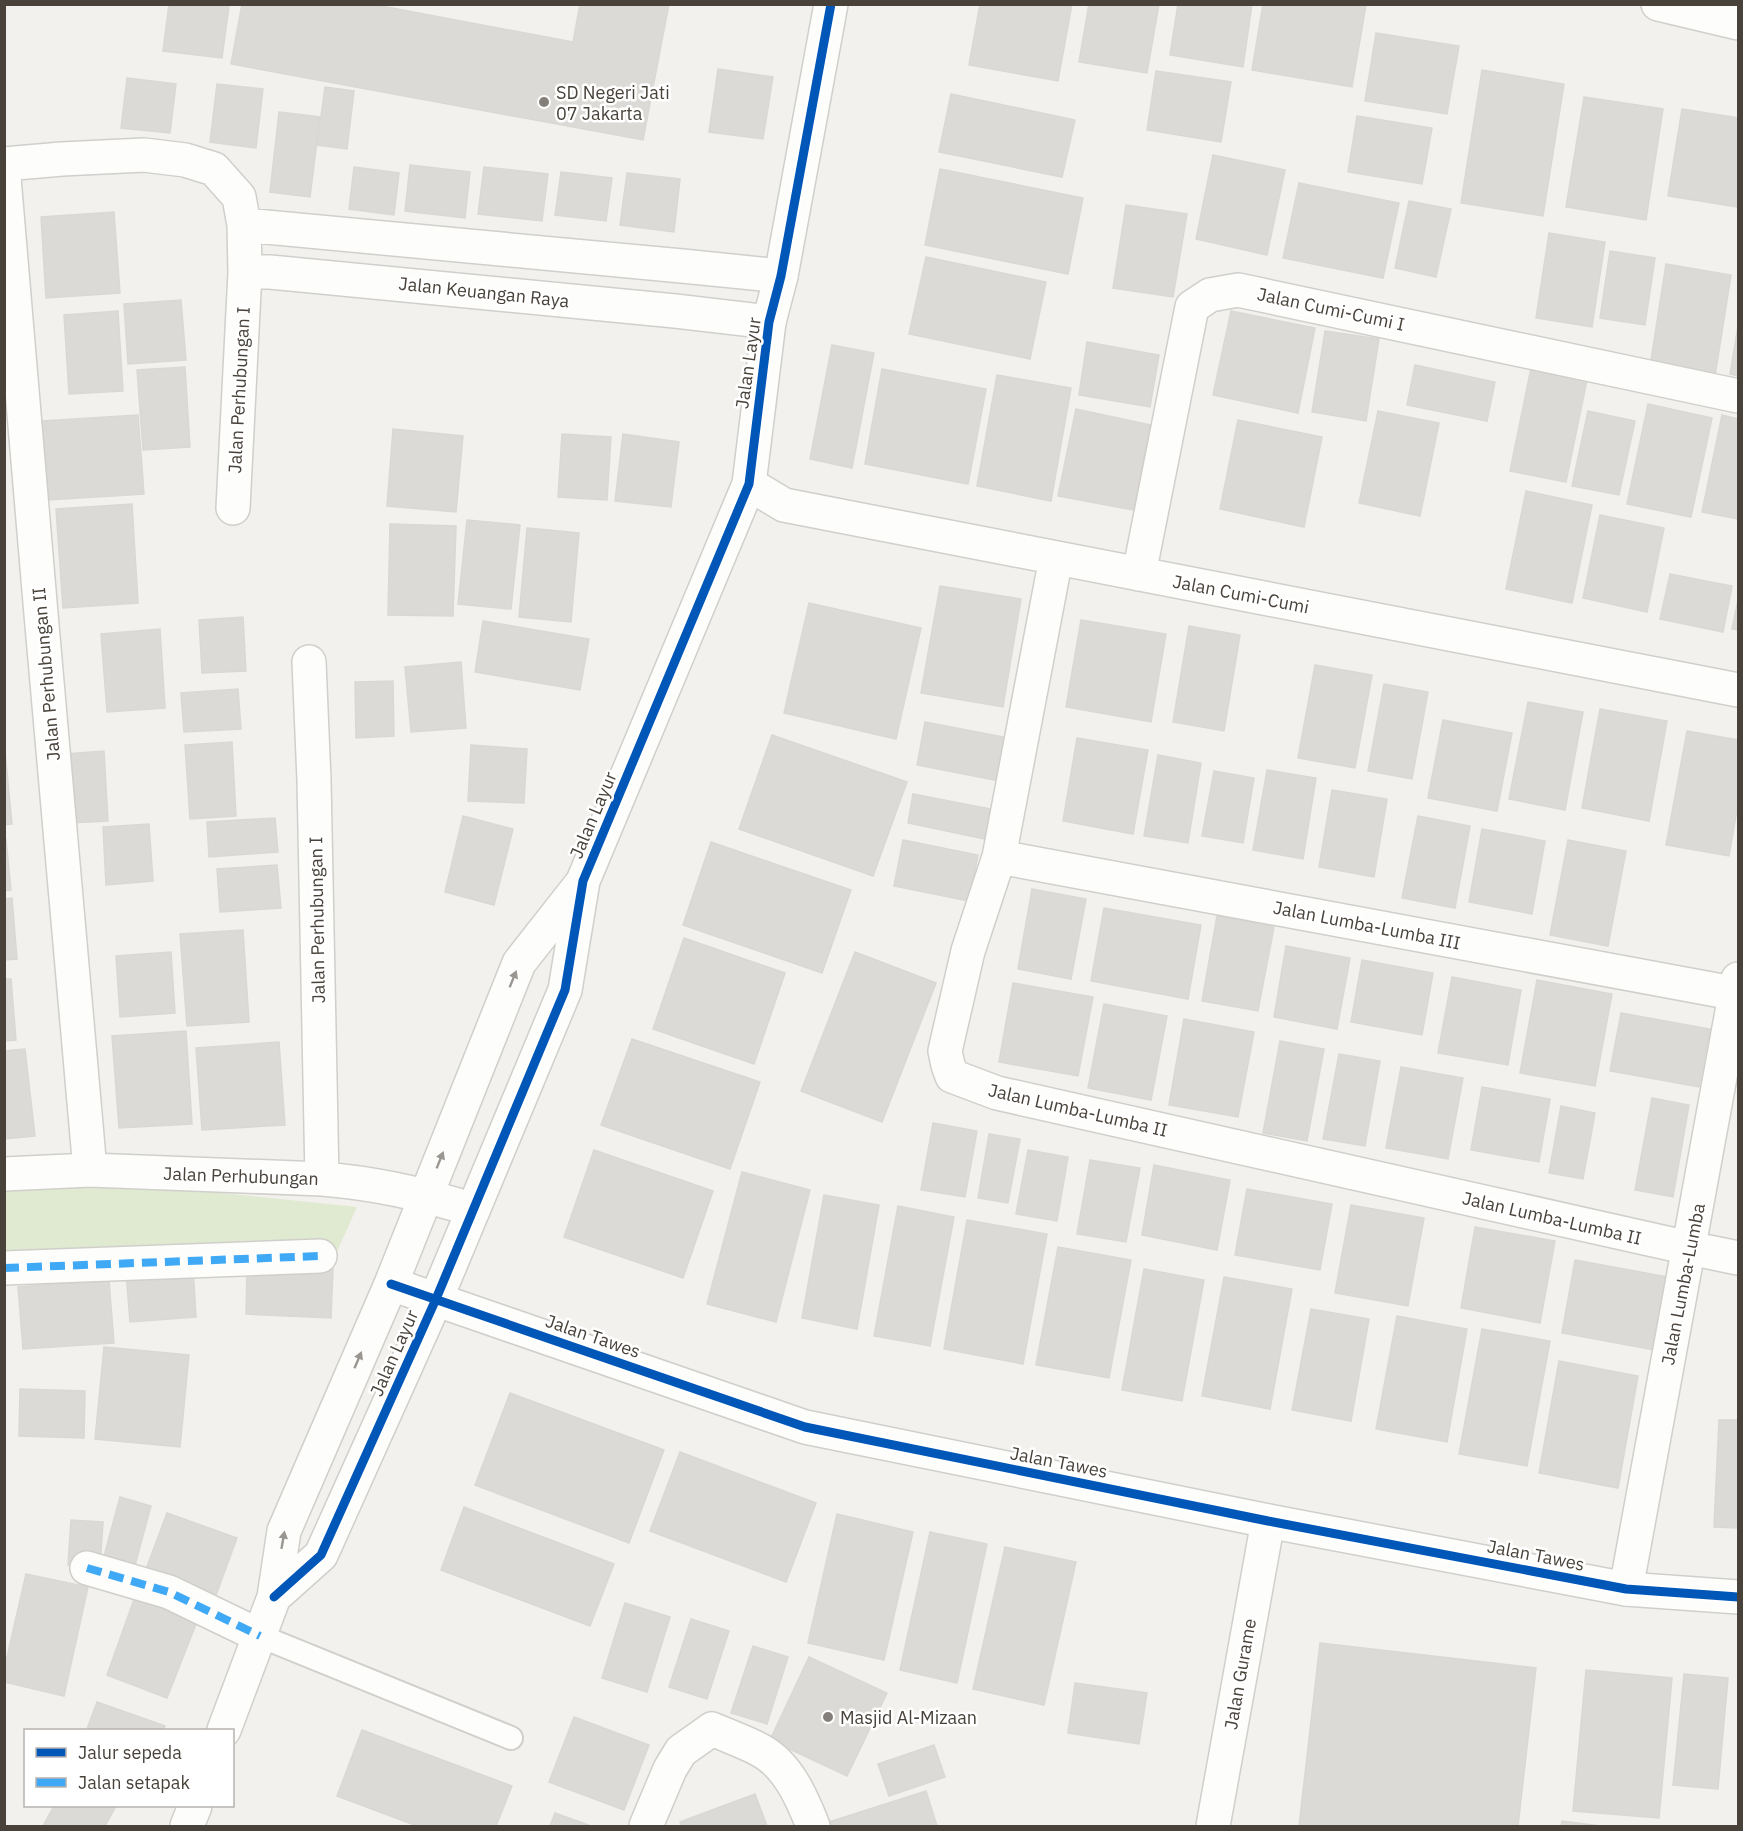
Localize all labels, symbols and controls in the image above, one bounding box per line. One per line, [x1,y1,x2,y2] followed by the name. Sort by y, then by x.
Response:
[556,81,670,125] place label: SD Negeri Jati 07 Jakarta
[537,95,551,109] marker: SD Negeri Jati 07 Jakarta
[398,272,571,312] street label: Jalan Keuangan Raya
[1255,282,1407,336] street label: Jalan Cumi-Cumi I
[223,306,255,474] street label: Jalan Perhubungan I
[730,315,766,410] street label: Jalan Layur
[1171,570,1311,618] street label: Jalan Cumi-Cumi
[27,586,65,762] street label: Jalan Perhubungan II
[564,768,622,862] street label: Jalan Layur
[304,836,330,1004] street label: Jalan Perhubungan I
[1271,896,1463,954] street label: Jalan Lumba-Lumba III
[509,970,518,988] one-way arrow
[986,1078,1170,1142] street label: Jalan Lumba-Lumba II
[436,1151,445,1169] one-way arrow
[163,1162,319,1190] street label: Jalan Perhubungan
[1460,1186,1644,1250] street label: Jalan Lumba-Lumba II
[1656,1201,1710,1367] street label: Jalan Lumba-Lumba
[365,1306,423,1400] street label: Jalan Layur
[543,1309,643,1363] street label: Jalan Tawes
[353,1350,363,1368] one-way arrow
[1008,1441,1110,1483] street label: Jalan Tawes
[279,1530,288,1549] one-way arrow
[1485,1534,1587,1576] street label: Jalan Tawes
[1219,1617,1261,1731] street label: Jalan Gurame
[840,1706,977,1729] place label: Masjid Al-Mizaan
[821,1710,835,1724] marker: Masjid Al-Mizaan
[24,1729,234,1807] legend
[78,1741,182,1764] text: Jalur sepeda
[78,1771,190,1794] text: Jalan setapak

